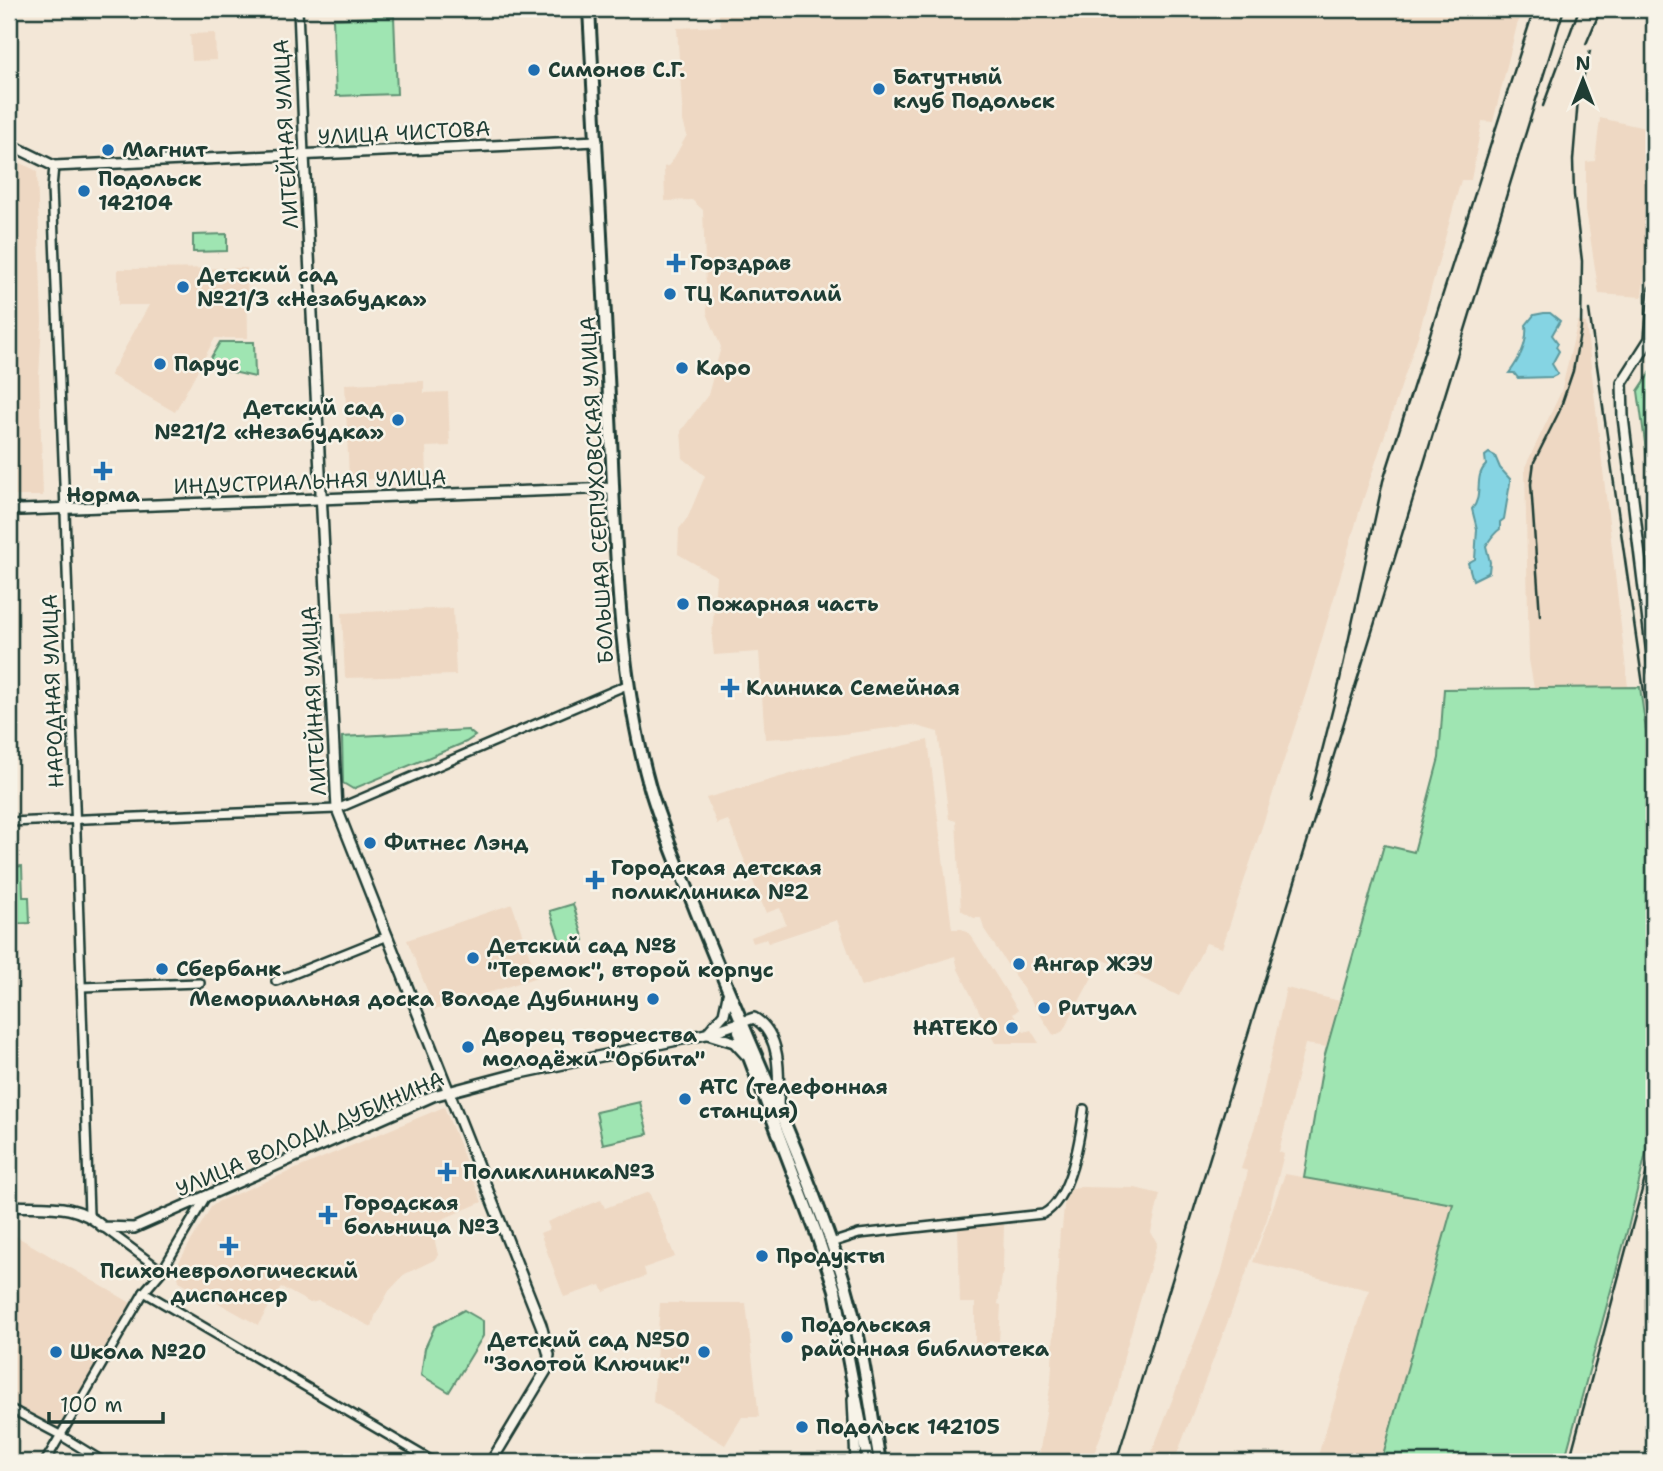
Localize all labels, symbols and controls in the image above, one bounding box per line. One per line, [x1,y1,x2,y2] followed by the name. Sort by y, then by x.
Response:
[267,38,305,230] street label: ЛИТЕЙНАЯ УЛИЦА
[1548,46,1618,116] north arrow
[1575,51,1591,76] text: N
[548,56,686,84] place label: Симонов С.Г.
[526,62,542,78] marker: Симонов С.Г.
[893,63,1055,115] place label: Батутный клуб Подольск
[871,81,887,97] marker: Батутный клуб Подольск
[317,114,491,152] street label: УЛИЦА ЧИСТОВА
[122,136,208,164] place label: Магнит
[100,142,116,158] marker: Магнит
[98,165,202,217] place label: Подольск 142104
[76,183,92,199] marker: Подольск 142104
[690,249,791,277] place label: Горздрав
[668,255,684,271] marker: Горздрав
[197,261,427,313] place label: Детский сад №21/3 «Незабудка»
[175,279,191,295] marker: Детский сад №21/3 «Незабудка»
[684,280,842,308] place label: ТЦ Капитолий
[662,286,678,302] marker: ТЦ Капитолий
[574,315,620,665] street label: БОЛЬШАЯ СЕРПУХОВСКАЯ УЛИЦА
[174,350,239,378] place label: Парус
[696,354,751,382] place label: Каро
[152,356,168,372] marker: Парус
[674,360,690,376] marker: Каро
[154,394,384,446] place label: Детский сад №21/2 «Незабудка»
[390,412,406,428] marker: Детский сад №21/2 «Незабудка»
[95,463,111,479] marker: Норма
[173,463,447,501] street label: ИНДУСТРИАЛЬНАЯ УЛИЦА
[66,481,140,509] place label: Норма
[697,590,879,618] place label: Пожарная часть
[36,594,70,788] street label: НАРОДНАЯ УЛИЦА
[675,596,691,612] marker: Пожарная часть
[295,605,333,797] street label: ЛИТЕЙНАЯ УЛИЦА
[746,674,960,702] place label: Клиника Семейная
[720,678,740,698] marker: Клиника Семейная
[384,829,529,857] place label: Фитнес Лэнд
[362,835,378,851] marker: Фитнес Лэнд
[611,854,822,906] place label: Городская детская поликлиника №2
[585,870,605,890] marker: Городская детская поликлиника №2
[487,932,774,984] place label: Детский сад №8 "Теремок", второй корпус
[465,950,481,966] marker: Детский сад №8 "Теремок", второй корпус
[1033,950,1153,978] place label: Ангар ЖЭУ
[176,955,281,983] place label: Сбербанк
[1011,956,1027,972] marker: Ангар ЖЭУ
[154,961,170,977] marker: Сбербанк
[189,985,639,1013] place label: Мемориальная доска Володе Дубинину
[645,991,661,1007] marker: Мемориальная доска Володе Дубинину
[1058,994,1137,1022] place label: Ритуал
[1036,1000,1052,1016] marker: Ритуал
[913,1014,998,1042] place label: НАТЕКО
[1004,1020,1020,1036] marker: НАТЕКО
[482,1021,705,1073] place label: Дворец творчества молодёжи "Орбита"
[460,1039,476,1055] marker: Дворец творчества молодёжи "Орбита"
[172,1065,448,1203] street label: УЛИЦА ВОЛОДИ ДУБИНИНА
[699,1073,888,1125] place label: АТС (телефонная станция)
[677,1091,693,1107] marker: АТС (телефонная станция)
[463,1158,655,1186] place label: Поликлиника№3
[437,1162,457,1182] marker: Поликлиника№3
[344,1189,500,1241] place label: Городская больница №3
[318,1205,338,1225] marker: Городская больница №3
[219,1236,239,1256] marker: Психоневрологический диспансер
[776,1242,885,1270] place label: Продукты
[754,1248,770,1264] marker: Продукты
[100,1257,358,1309] place label: Психоневрологический диспансер
[801,1311,1050,1363] place label: Подольская районная библиотека
[483,1326,690,1378] place label: Детский сад №50 "Золотой Ключик"
[779,1329,795,1345] marker: Подольская районная библиотека
[70,1338,207,1366] place label: Школа №20
[48,1344,64,1360] marker: Школа №20
[696,1344,712,1360] marker: Детский сад №50 "Золотой Ключик"
[49,1380,163,1424] scale bar
[60,1391,123,1419] text: 100 m
[816,1413,1000,1441] place label: Подольск 142105
[794,1419,810,1435] marker: Подольск 142105

